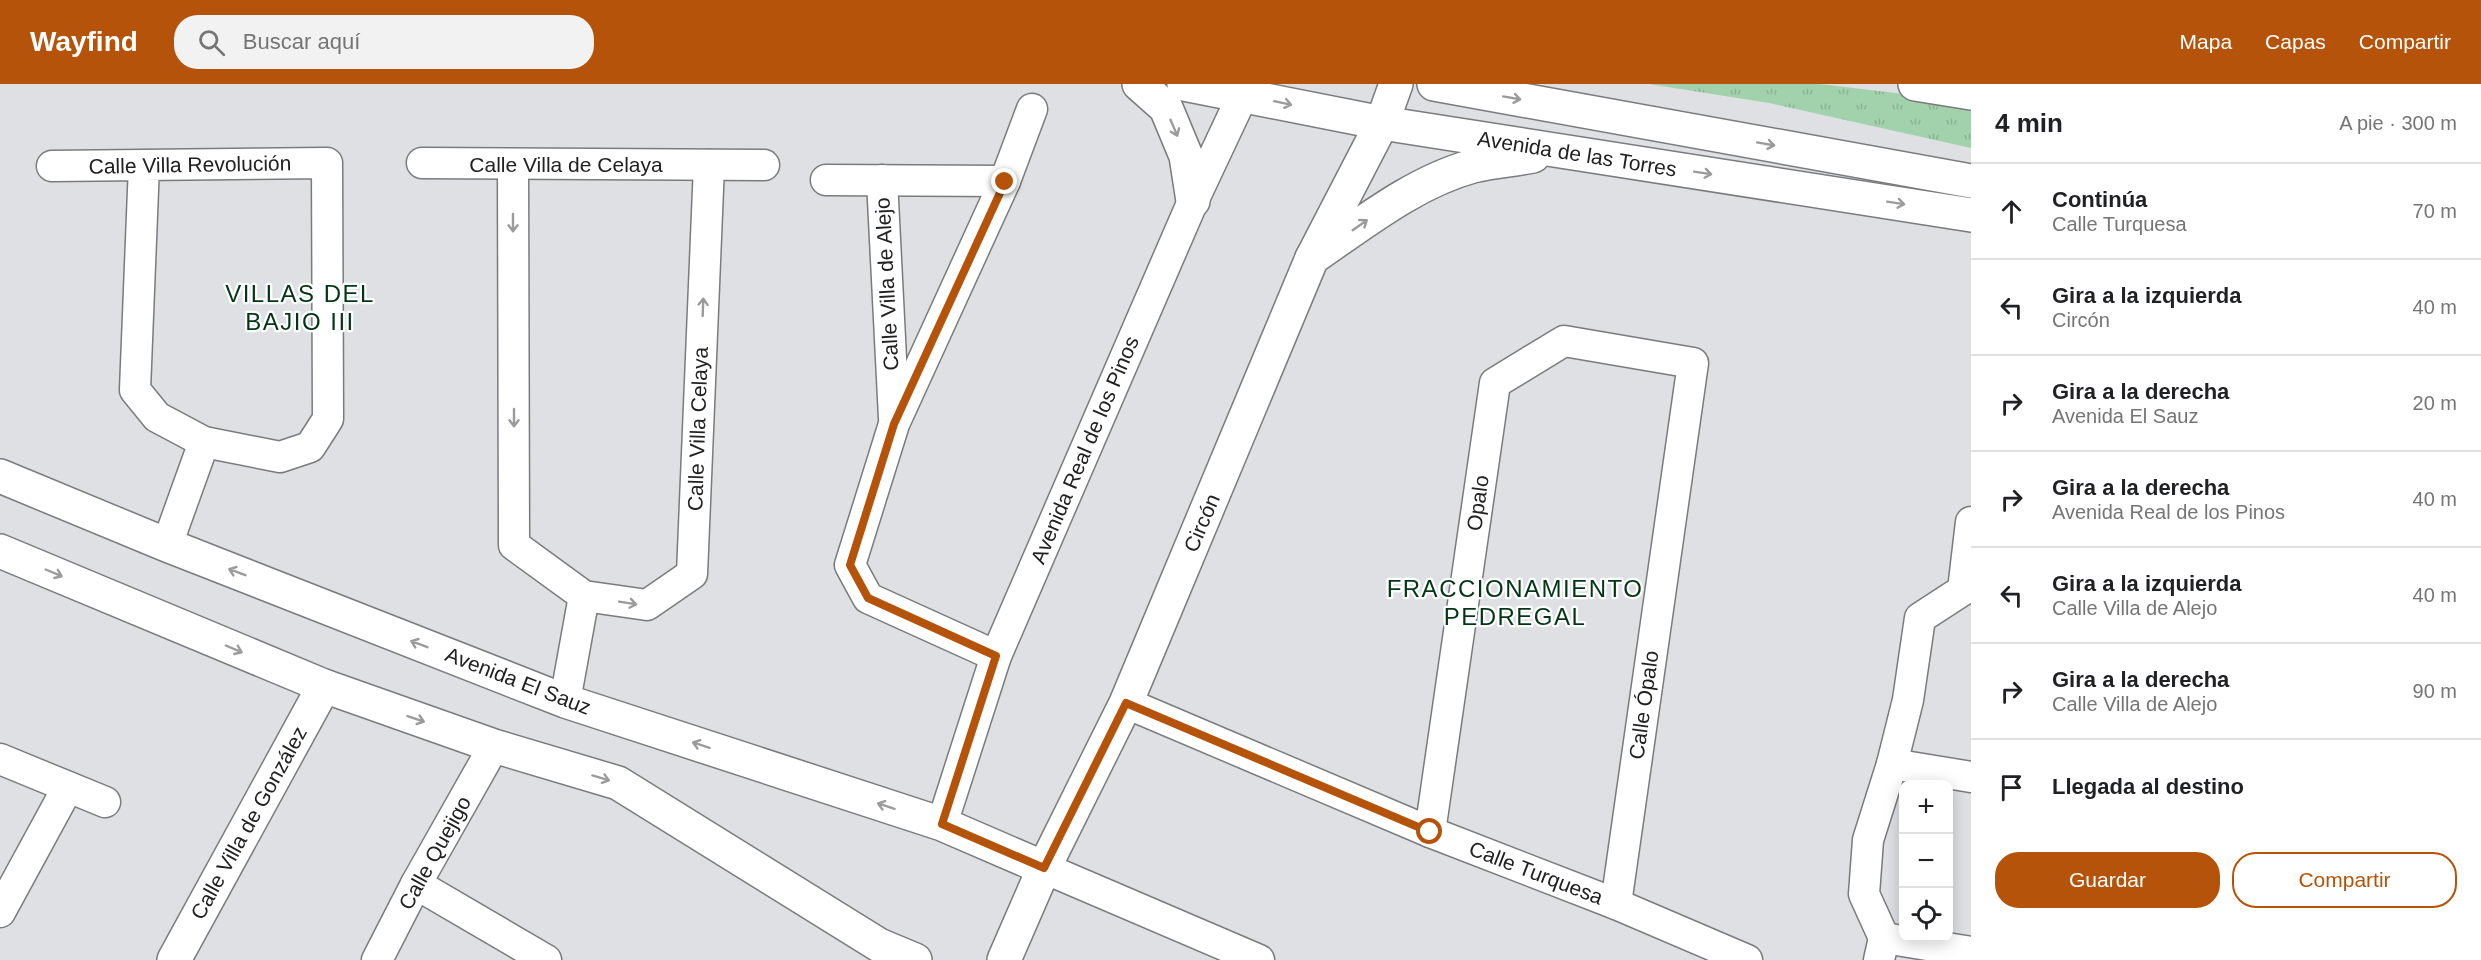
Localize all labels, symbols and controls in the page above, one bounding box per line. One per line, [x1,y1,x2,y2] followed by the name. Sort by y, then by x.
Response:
[174,15,594,69] search box
[30,26,138,57] text: Wayfind
[195,26,228,59] icon: search
[243,29,360,54] text: Buscar aquí
[2180,30,2232,53] text: Mapa
[2265,30,2326,53] text: Capas
[2359,30,2451,53] text: Compartir
[1502,93,1522,104] one-way arrow
[1273,97,1292,109] one-way arrow
[1995,108,2063,138] text: 4 min
[2339,112,2457,134] text: A pie · 300 m
[1169,119,1181,137] one-way arrow
[1476,126,1678,181] street label: Avenida de las Torres
[1756,139,1776,150] one-way arrow
[88,151,292,178] street label: Calle Villa Revolución
[469,153,663,176] street label: Calle Villa de Celaya
[991,168,1017,194] route end
[1692,168,1712,179] one-way arrow
[2052,187,2147,212] text: Continúa
[1995,195,2028,228] icon: ahead
[870,197,903,371] street label: Calle Villa de Alejo
[1885,198,1905,209] one-way arrow
[2413,200,2457,222] text: 70 m
[507,212,519,232] one-way arrow
[2052,213,2187,235] text: Calle Turquesa
[1351,219,1368,231] one-way arrow
[225,280,375,335] district label: VILLAS DEL BAJIO III
[2052,283,2242,308] text: Gira a la izquierda
[1995,291,2028,324] icon: left
[2413,296,2457,318] text: 40 m
[698,297,709,317] one-way arrow
[2052,309,2110,331] text: Circón
[1026,333,1143,567] street label: Avenida Real de los Pinos
[683,346,712,511] street label: Calle Villa Celaya
[2052,379,2229,404] text: Gira a la derecha
[1995,387,2028,420] icon: right
[2413,392,2457,414] text: 20 m
[2052,405,2198,427] text: Avenida El Sauz
[508,407,520,427] one-way arrow
[1462,474,1493,532] street label: Opalo
[2052,475,2229,500] text: Gira a la derecha
[1995,483,2028,516] icon: right
[2413,488,2457,510] text: 40 m
[1179,490,1224,555] street label: Circón
[2052,501,2285,523] text: Avenida Real de los Pinos
[229,566,247,577] one-way arrow
[44,568,63,579] one-way arrow
[2052,571,2242,596] text: Gira a la izquierda
[1387,575,1643,630] district label: FRACCIONAMIENTO PEDREGAL
[1995,579,2028,612] icon: left
[2413,584,2457,606] text: 40 m
[617,597,637,608] one-way arrow
[2052,597,2217,619] text: Calle Villa de Alejo
[410,637,429,648] one-way arrow
[442,642,594,719] street label: Avenida El Sauz
[224,644,243,655] one-way arrow
[1624,649,1663,761] street label: Calle Ópalo
[2052,667,2229,692] text: Gira a la derecha
[1995,675,2028,708] icon: right
[2413,680,2457,702] text: 90 m
[2052,693,2217,715] text: Calle Villa de Alejo
[406,714,425,725] one-way arrow
[186,722,311,923] street label: Calle Villa de González
[692,739,711,750] one-way arrow
[1995,771,2028,804] icon: arrive
[591,773,610,784] one-way arrow
[2052,774,2244,799] text: Llegada al destino
[1899,780,1953,942] map controls
[1899,780,1953,834] button: +
[394,792,475,913] street label: Calle Quejigo
[877,800,896,811] one-way arrow
[1416,818,1442,844] route start
[1899,834,1953,888] button: −
[1466,836,1607,909] street label: Calle Turquesa
[1995,852,2220,908] button: Guardar
[2232,852,2457,908] button: Compartir
[1899,888,1953,942] button: locate

